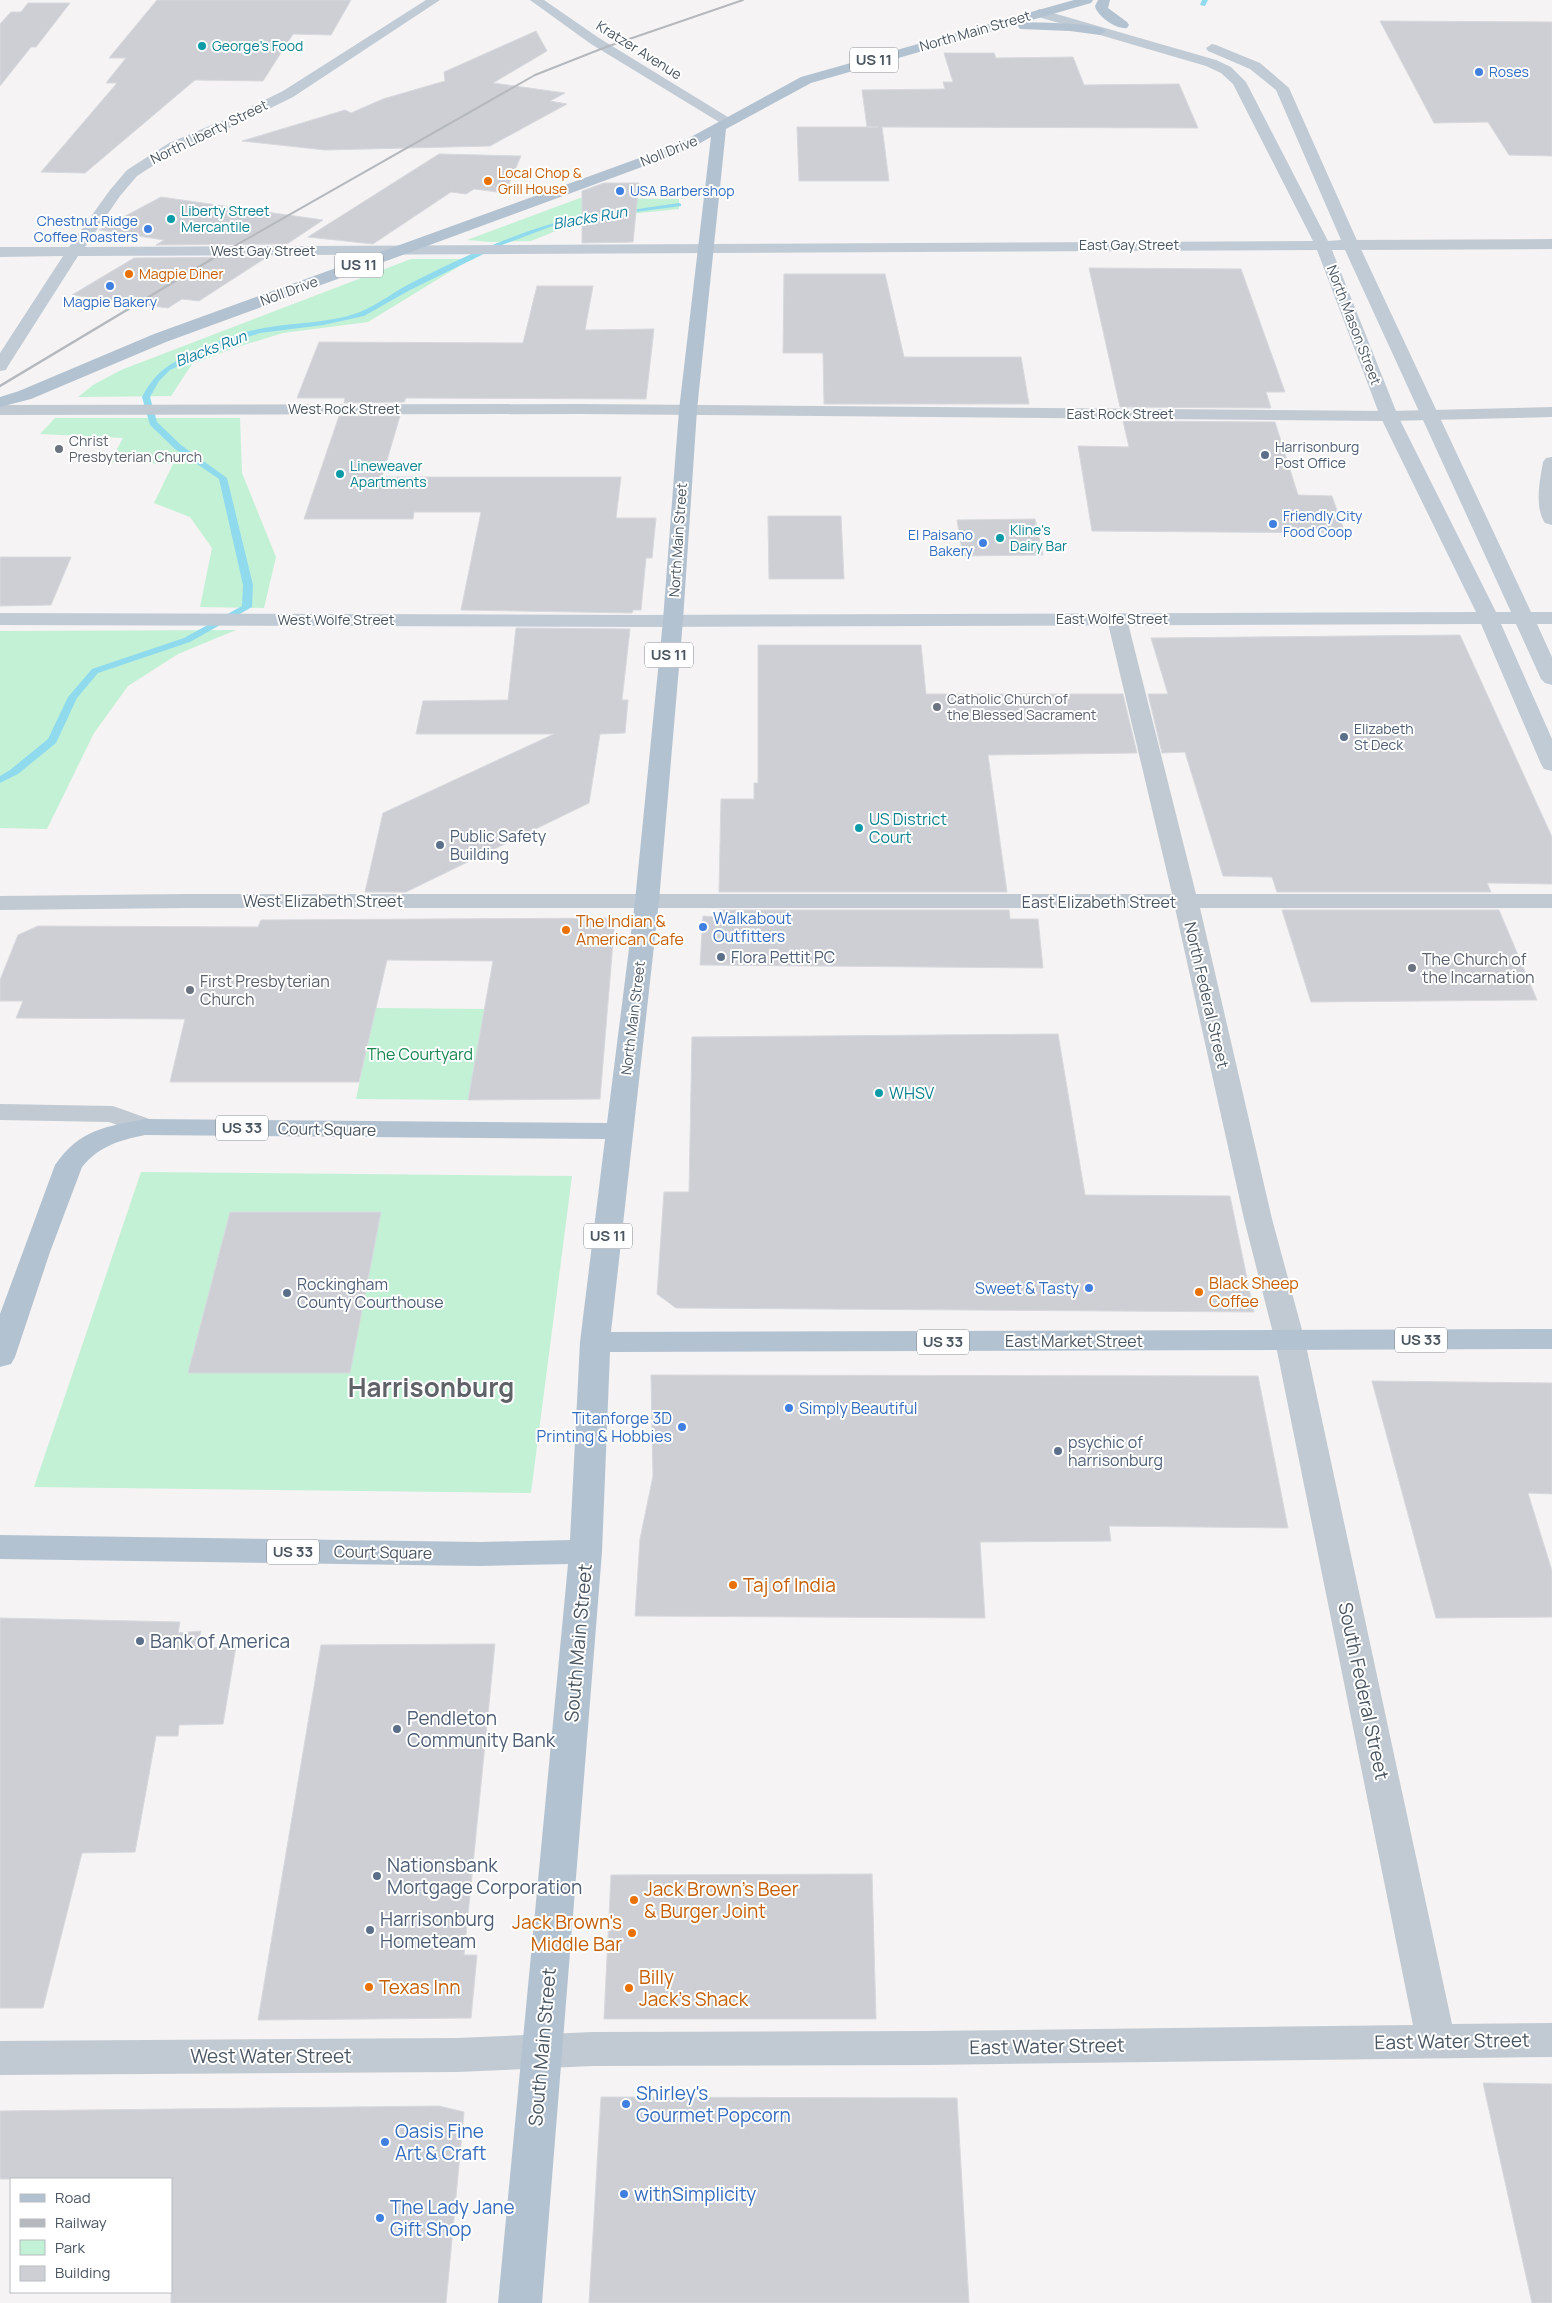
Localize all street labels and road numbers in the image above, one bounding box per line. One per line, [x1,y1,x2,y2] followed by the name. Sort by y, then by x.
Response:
[917,5,1033,55] street label: North Main Street
[593,16,686,83] street label: Kratzer Avenue
[850,48,898,72] road number: US 11
[147,95,271,168] street label: North Liberty Street
[637,131,700,171] street label: Noll Drive
[1079,235,1179,254] street label: East Gay Street
[211,241,316,260] street label: West Gay Street
[335,252,383,278] road number: US 11
[1323,262,1386,388] street label: North Mason Street
[257,271,320,310] street label: Noll Drive
[288,399,400,418] street label: West Rock Street
[1066,404,1174,423] street label: East Rock Street
[664,482,691,598] street label: North Main Street
[1056,609,1168,628] street label: East Wolfe Street
[278,610,395,629] street label: West Wolfe Street
[645,642,693,668] road number: US 11
[243,890,403,912] street label: West Elizabeth Street
[1022,891,1176,913] street label: East Elizabeth Street
[1179,920,1235,1070] street label: North Federal Street
[616,959,649,1076] street label: North Main Street
[216,1116,268,1140] road number: US 33
[278,1117,376,1141] street label: Court Square
[584,1224,632,1248] road number: US 11
[1395,1328,1447,1352] road number: US 33
[917,1330,969,1354] road number: US 33
[1005,1330,1143,1352] street label: East Market Street
[267,1540,319,1564] road number: US 33
[334,1540,432,1564] street label: Court Square
[558,1563,598,1723] street label: South Main Street
[1332,1600,1396,1782] street label: South Federal Street
[522,1967,562,2127] street label: South Main Street
[1374,2027,1530,2055] street label: East Water Street
[969,2032,1125,2060] street label: East Water Street
[190,2043,352,2069] street label: West Water Street

